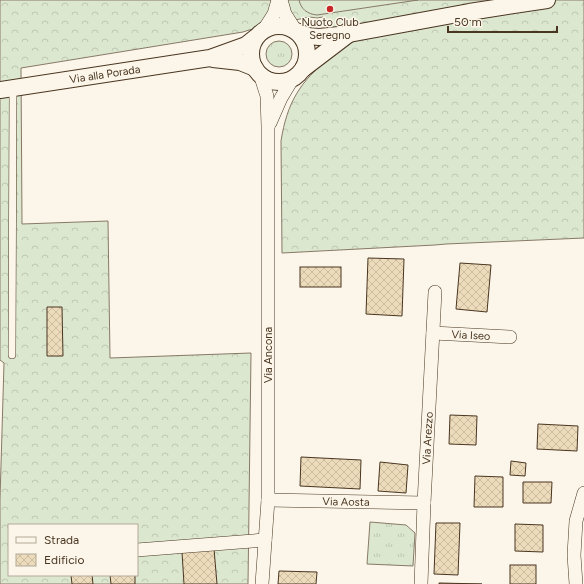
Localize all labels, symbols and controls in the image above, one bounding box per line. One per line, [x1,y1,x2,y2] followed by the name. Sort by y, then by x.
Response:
[325,4,335,14] marker: Nuoto Club Seregno
[448,8,557,34] scale bar
[454,15,482,29] text: 50 m
[301,16,359,42] place label: Nuoto Club Seregno
[69,63,141,86] street label: Via alla Porada
[262,327,275,383] street label: Via Ancona
[451,328,491,343] street label: Via Iseo
[420,411,436,465] street label: Via Arezzo
[322,495,370,509] street label: Via Aosta
[8,524,138,576] legend
[44,533,79,547] text: Strada
[44,553,84,567] text: Edificio

